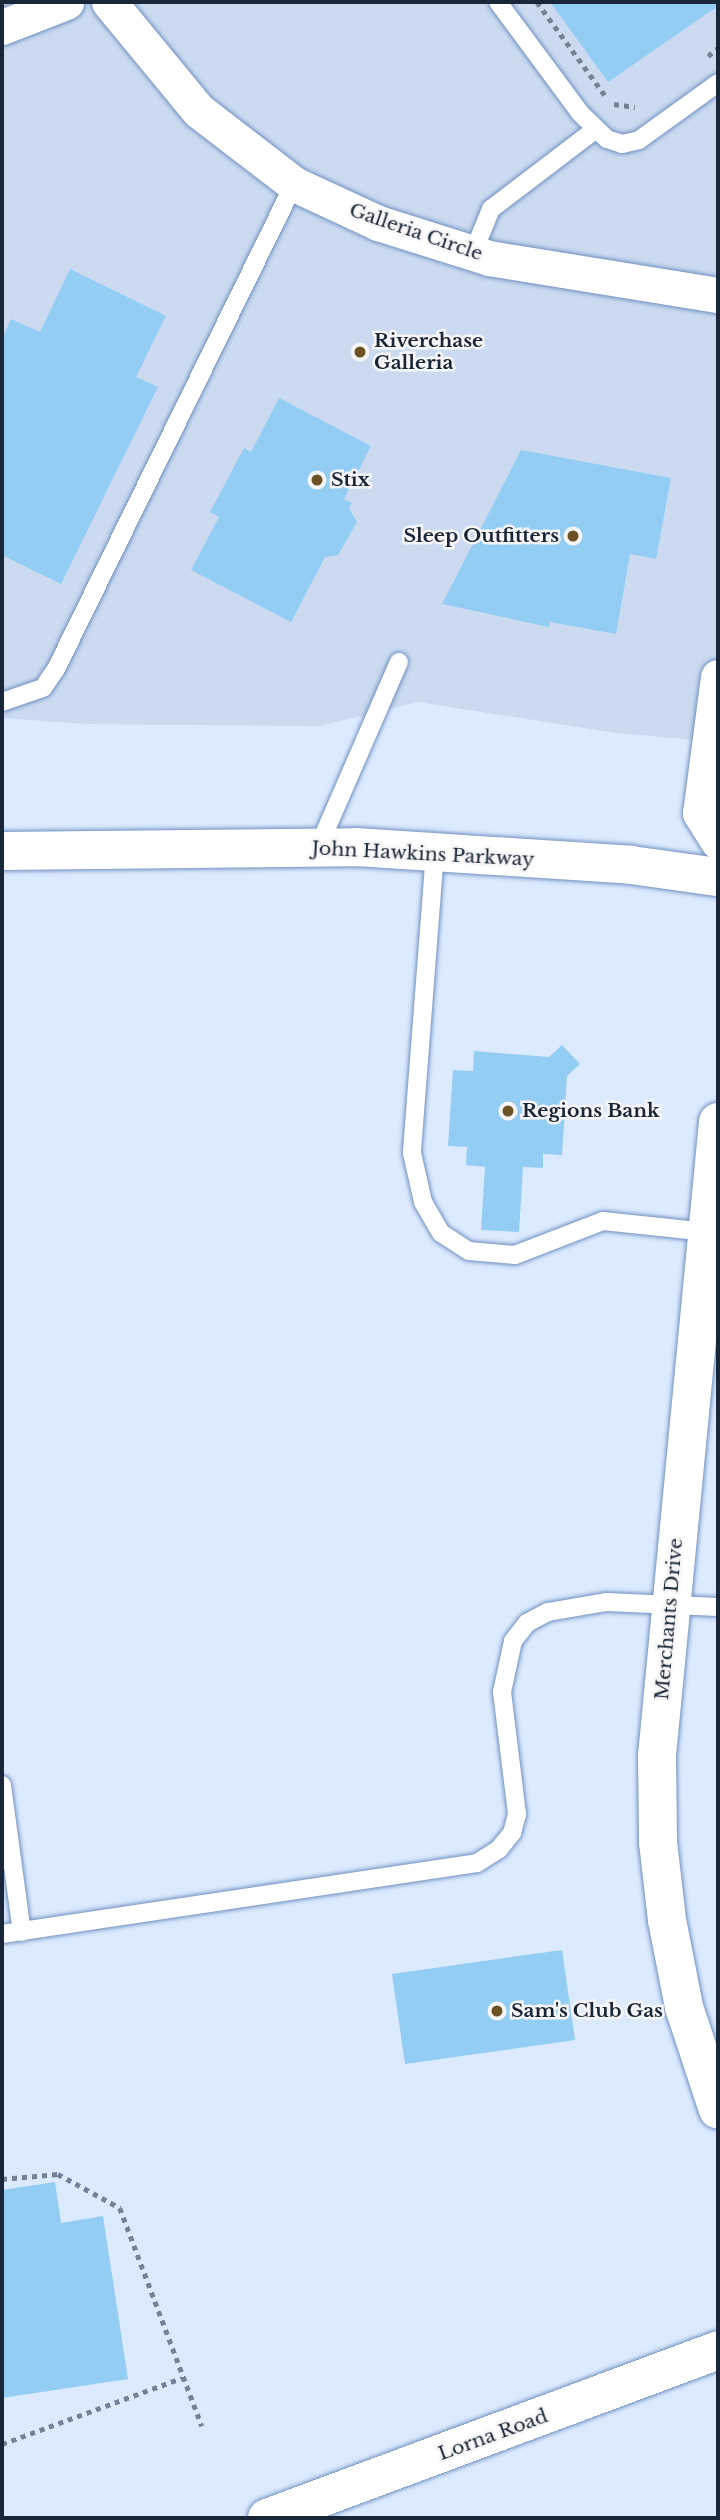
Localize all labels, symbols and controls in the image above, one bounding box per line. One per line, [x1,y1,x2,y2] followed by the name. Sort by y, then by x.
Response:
[346,198,486,266] street label: Galleria Circle
[374,330,483,374] place label: Riverchase Galleria
[352,344,368,360] marker: Riverchase Galleria
[331,469,370,491] place label: Stix
[309,472,325,488] marker: Stix
[403,525,559,547] place label: Sleep Outfitters
[565,528,581,544] marker: Sleep Outfitters
[311,837,535,871] street label: John Hawkins Parkway
[522,1100,660,1122] place label: Regions Bank
[500,1103,516,1119] marker: Regions Bank
[651,1537,687,1701] street label: Merchants Drive
[511,2000,663,2022] place label: Sam's Club Gas
[489,2003,505,2019] marker: Sam's Club Gas
[435,2405,551,2465] street label: Lorna Road

